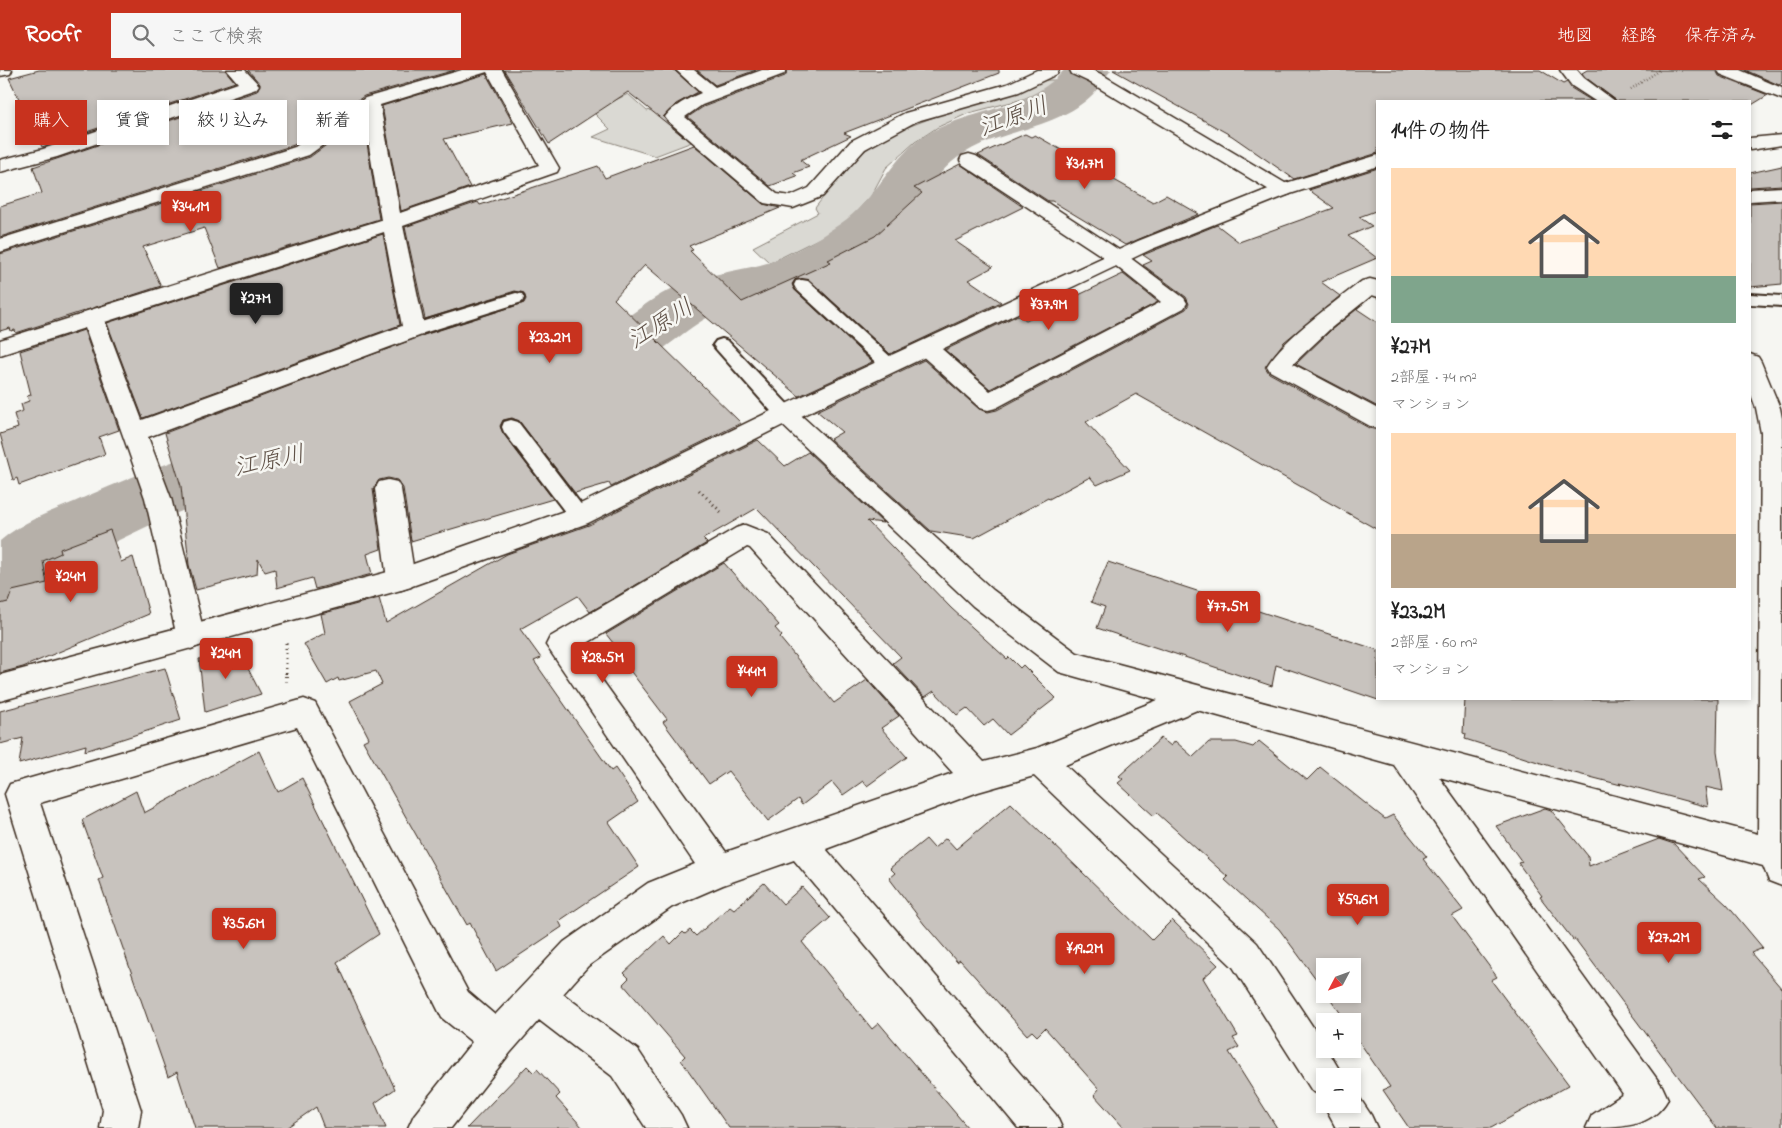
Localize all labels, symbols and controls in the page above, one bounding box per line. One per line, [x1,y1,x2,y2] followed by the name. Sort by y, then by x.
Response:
[111,13,461,58] search box
[25,18,81,53] text: Roofr
[129,21,157,49] icon: search
[169,24,264,51] text: ここで検索
[1557,24,1593,50] text: 地図
[1621,24,1657,50] text: 経路
[1685,24,1757,50] text: 保存済み
[974,90,1054,147] water label: 江原川
[15,100,87,145] chip: 購入
[97,100,169,145] chip: 賃貸
[179,100,287,145] chip: 絞り込み
[297,100,369,145] chip: 新着
[1708,116,1736,144] icon: filters
[1391,117,1490,147] text: 14件の物件
[1044,148,1126,190] pin: ¥31.7M
[1066,152,1104,176] text: ¥31.7M
[150,190,232,233] pin: ¥34.1M
[172,195,210,219] text: ¥34.1M
[1519,201,1609,291] icon: home
[226,282,286,325] pin: ¥27M
[241,287,271,311] text: ¥27M
[1008,288,1090,331] pin: ¥37.9M
[622,291,701,359] water label: 江原川
[1030,293,1068,317] text: ¥37.9M
[509,322,591,364] pin: ¥23.2M
[529,326,571,350] text: ¥23.2M
[1391,333,1431,363] text: ¥27M
[1391,366,1477,390] text: 2部屋 · 74 m²
[1391,393,1470,417] text: マンション
[231,438,308,487] water label: 江原川
[1519,466,1609,556] icon: home
[41,560,101,603] pin: ¥24M
[56,565,86,589] text: ¥24M
[1187,590,1269,633] pin: ¥77.5M
[1207,595,1249,619] text: ¥77.5M
[1391,598,1446,628] text: ¥23.2M
[1391,631,1477,655] text: 2部屋 · 60 m²
[196,638,256,680] pin: ¥24M
[211,642,241,666] text: ¥24M
[562,642,644,684] pin: ¥28.5M
[582,646,624,670] text: ¥28.5M
[722,656,782,698] pin: ¥44M
[1391,658,1470,682] text: マンション
[737,660,767,684] text: ¥44M
[1317,884,1399,926] pin: ¥59.6M
[1338,888,1378,912] text: ¥59.6M
[203,908,285,950] pin: ¥35.6M
[223,912,265,936] text: ¥35.6M
[1628,922,1710,964] pin: ¥27.2M
[1648,926,1690,950] text: ¥27.2M
[1044,932,1126,975] pin: ¥19.2M
[1066,937,1104,961] text: ¥19.2M
[1316,958,1361,1002] north arrow
[1316,958,1361,1113] map controls
[1316,1013,1361,1058] button: +
[1316,1068,1361,1113] button: −

